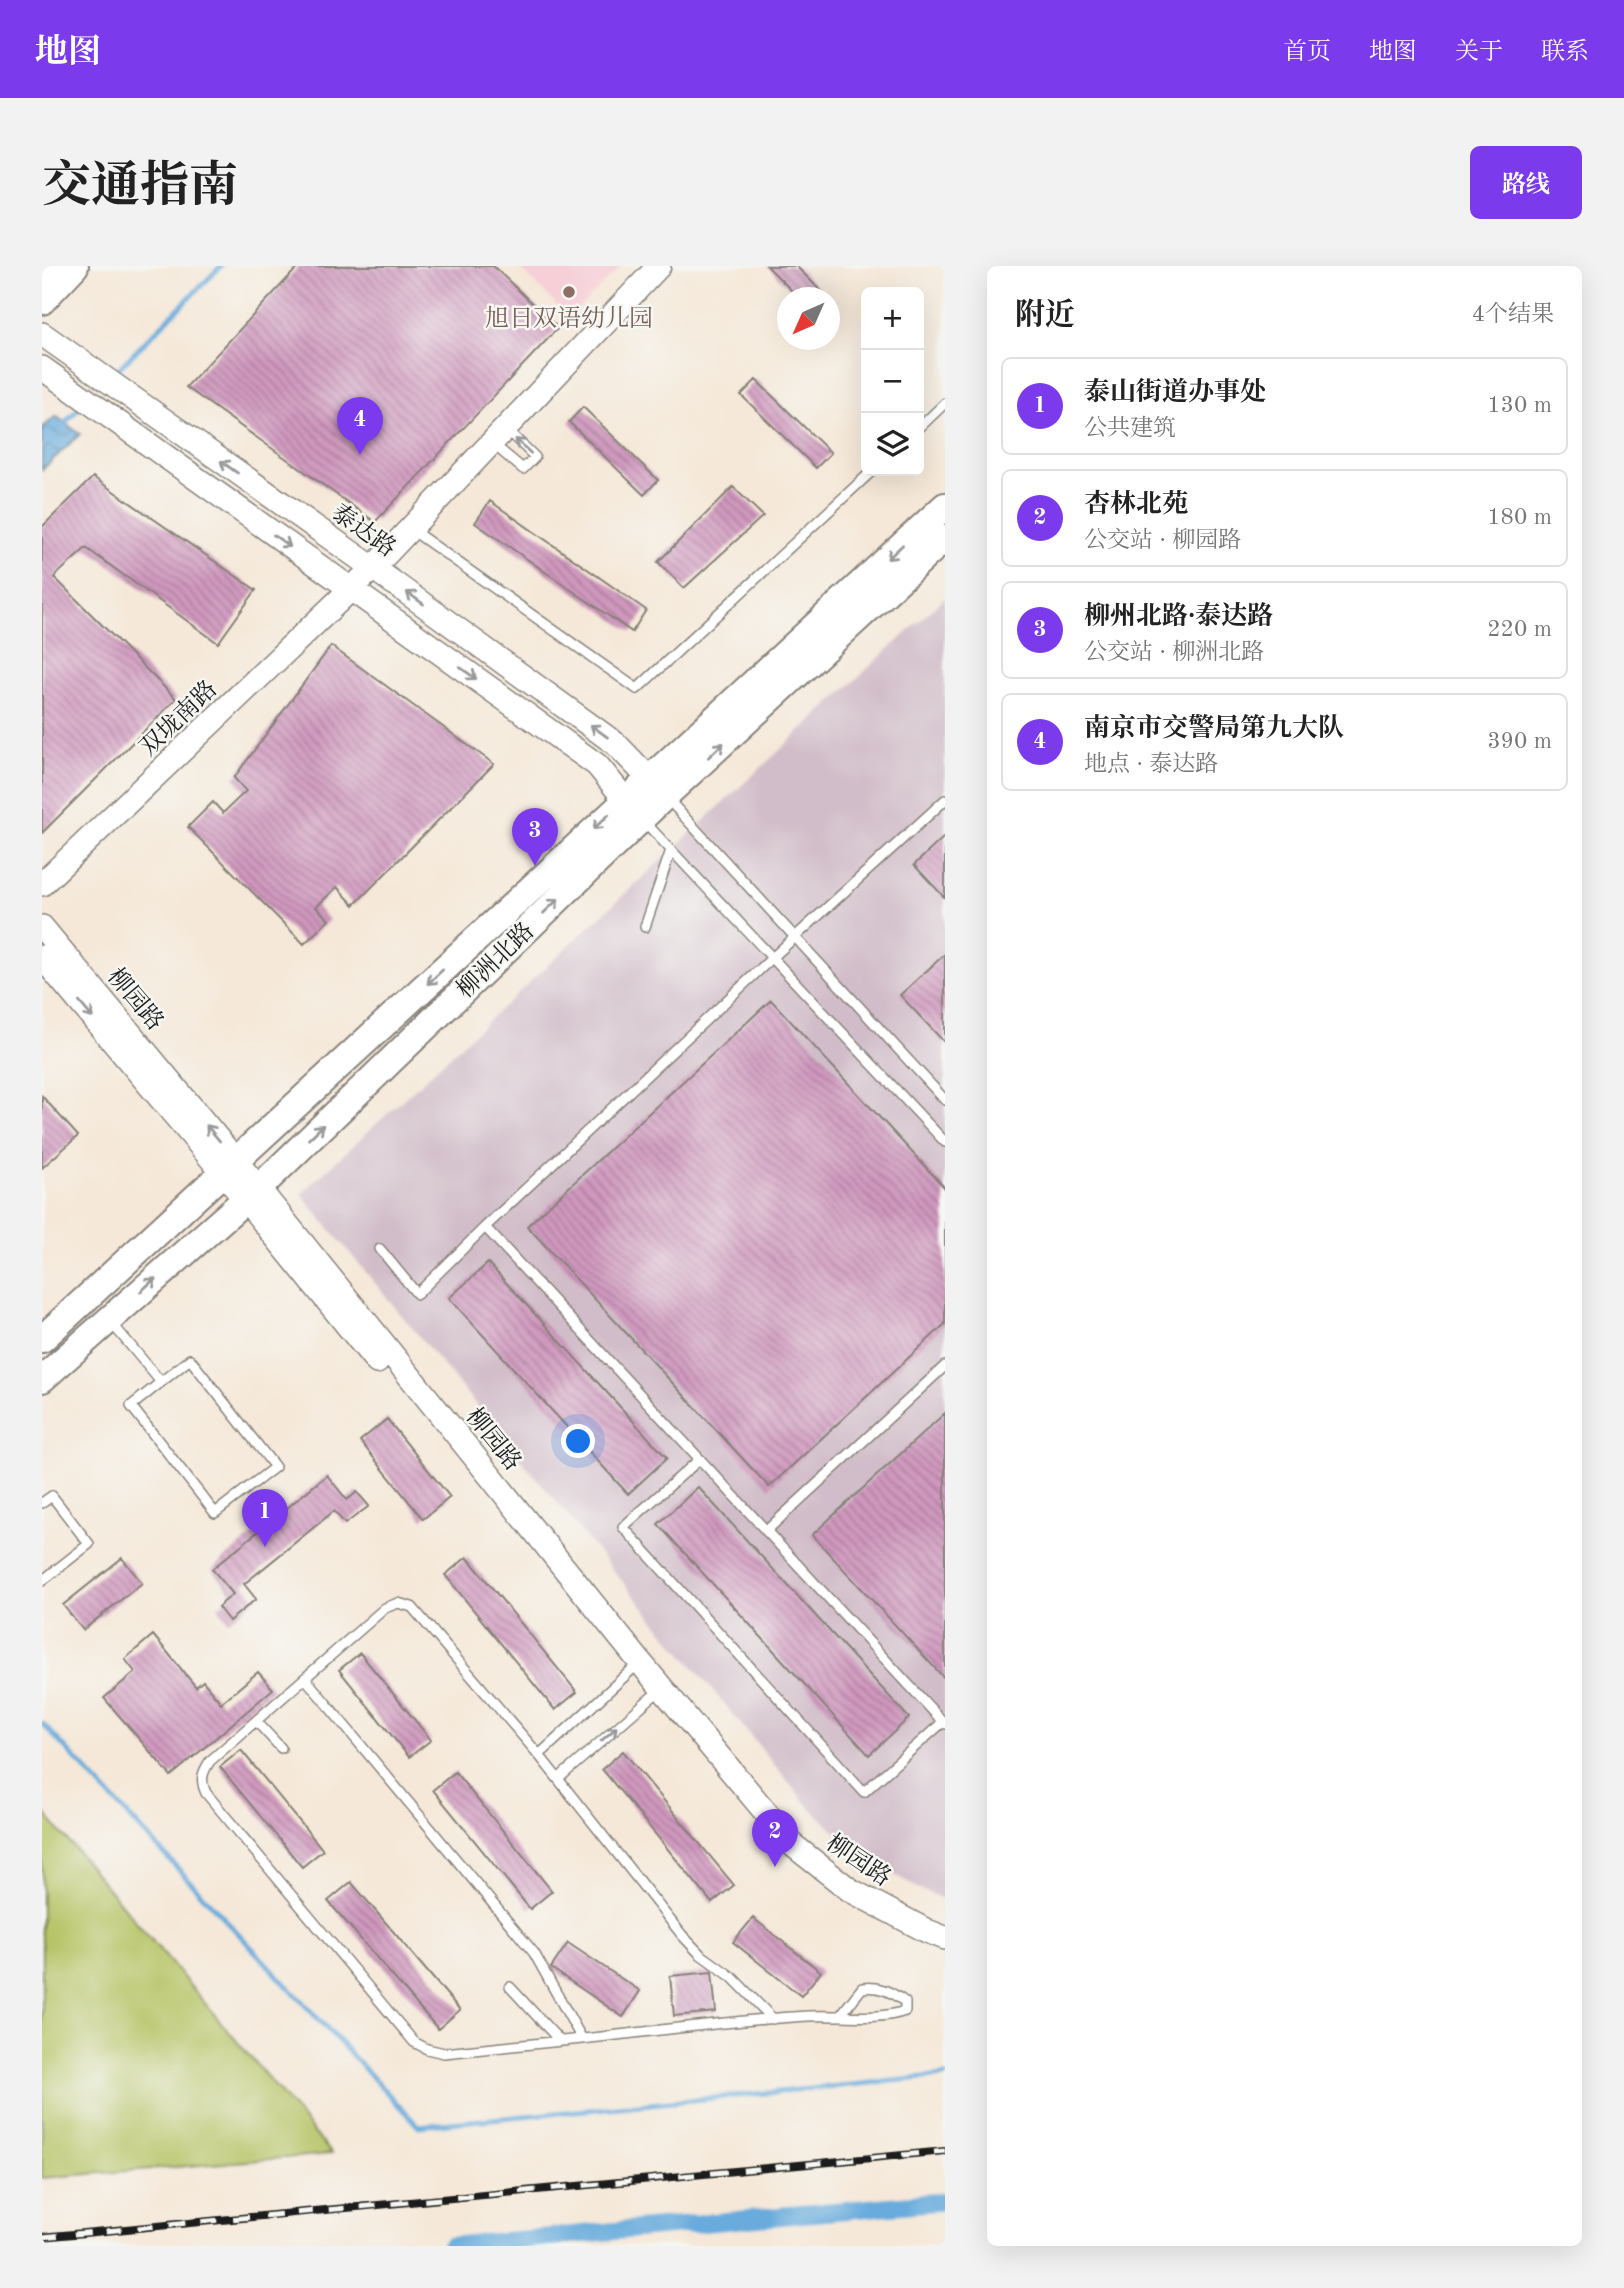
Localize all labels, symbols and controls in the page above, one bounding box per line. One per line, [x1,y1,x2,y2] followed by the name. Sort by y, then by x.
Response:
[35,37,101,70] text: 地图
[1283,41,1331,65] text: 首页
[1369,41,1417,65] text: 地图
[1455,41,1503,65] text: 关于
[1541,41,1589,65] text: 联系
[1470,146,1582,219] button: 路线
[42,164,238,213] text: 交通指南
[561,284,577,300] marker: 旭日双语幼儿园
[777,287,840,350] north arrow
[861,287,924,476] map controls
[861,287,924,350] button: +
[1015,301,1075,331] text: 附近
[1472,303,1554,326] text: 4个结果
[485,305,653,332] place label: 旭日双语幼儿园
[861,350,924,413] button: −
[1084,380,1266,406] text: 泰山街道办事处
[1033,394,1047,417] text: 1
[1487,394,1552,417] text: 130 m
[337,397,383,455] pin: 4
[861,413,924,476] button: layers
[1084,417,1176,440] text: 公共建筑
[515,437,532,454] one-way arrow
[220,460,239,474] one-way arrow
[1084,492,1188,518] text: 杏林北苑
[326,499,401,562] street label: 泰达路
[1033,506,1047,529] text: 2
[1487,506,1552,529] text: 180 m
[1084,529,1241,552] text: 公交站 · 柳园路
[272,534,291,548] one-way arrow
[886,544,904,560] one-way arrow
[406,591,425,605] one-way arrow
[1084,604,1273,630] text: 柳州北路·泰达路
[1033,618,1047,641] text: 3
[1487,618,1552,641] text: 220 m
[1084,641,1264,664] text: 公交站 · 柳洲北路
[458,666,477,680] one-way arrow
[134,675,222,761] street label: 双垅南路
[1084,716,1344,742] text: 南京市交警局第九大队
[590,724,609,739] one-way arrow
[1033,730,1047,753] text: 4
[1487,730,1552,753] text: 390 m
[707,741,724,758] one-way arrow
[1084,753,1218,776] text: 地点 · 泰达路
[512,808,558,866] pin: 3
[592,814,610,830] one-way arrow
[542,898,559,915] one-way arrow
[451,917,539,1003] street label: 柳洲北路
[102,963,169,1036] street label: 柳园路
[427,969,444,986] one-way arrow
[78,1000,94,1018] one-way arrow
[307,1124,325,1141] one-way arrow
[205,1125,221,1143] one-way arrow
[139,1277,157,1293] one-way arrow
[460,1403,527,1476] street label: 柳园路
[561,1424,595,1458] your location
[242,1489,288,1547] pin: 1
[600,1726,618,1742] one-way arrow
[752,1809,798,1867] pin: 2
[821,1829,896,1892] street label: 柳园路

